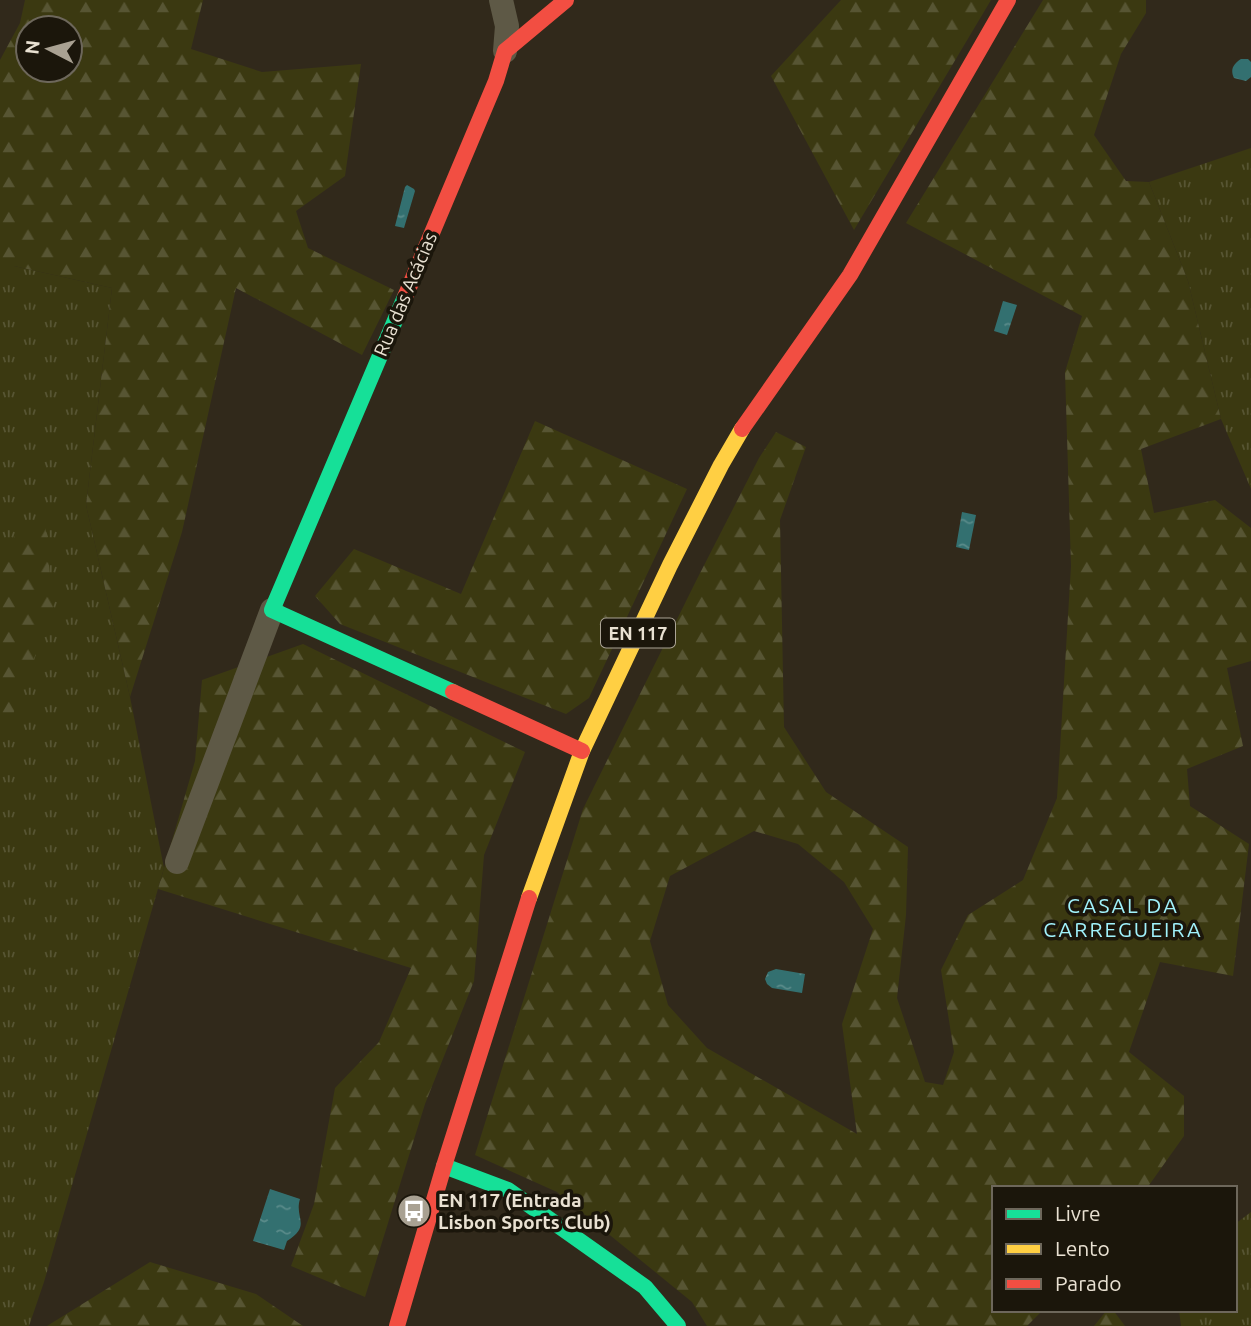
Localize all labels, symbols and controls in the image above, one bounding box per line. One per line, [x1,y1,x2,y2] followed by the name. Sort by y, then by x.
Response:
[14,14,84,84] north arrow
[20,39,44,55] text: N
[369,229,441,359] street label: Rua das Acácias
[601,618,675,648] road number: EN 117
[1043,893,1203,941] district label: CASAL DA CARREGUEIRA
[992,1186,1237,1312] legend
[438,1189,611,1233] place label: EN 117 (Entrada Lisbon Sports Club)
[395,1192,433,1230] bus stop icon: EN 117 (Entrada Lisbon Sports Club)
[1055,1201,1101,1225] text: Livre
[1055,1236,1110,1260] text: Lento
[1055,1271,1121,1295] text: Parado

